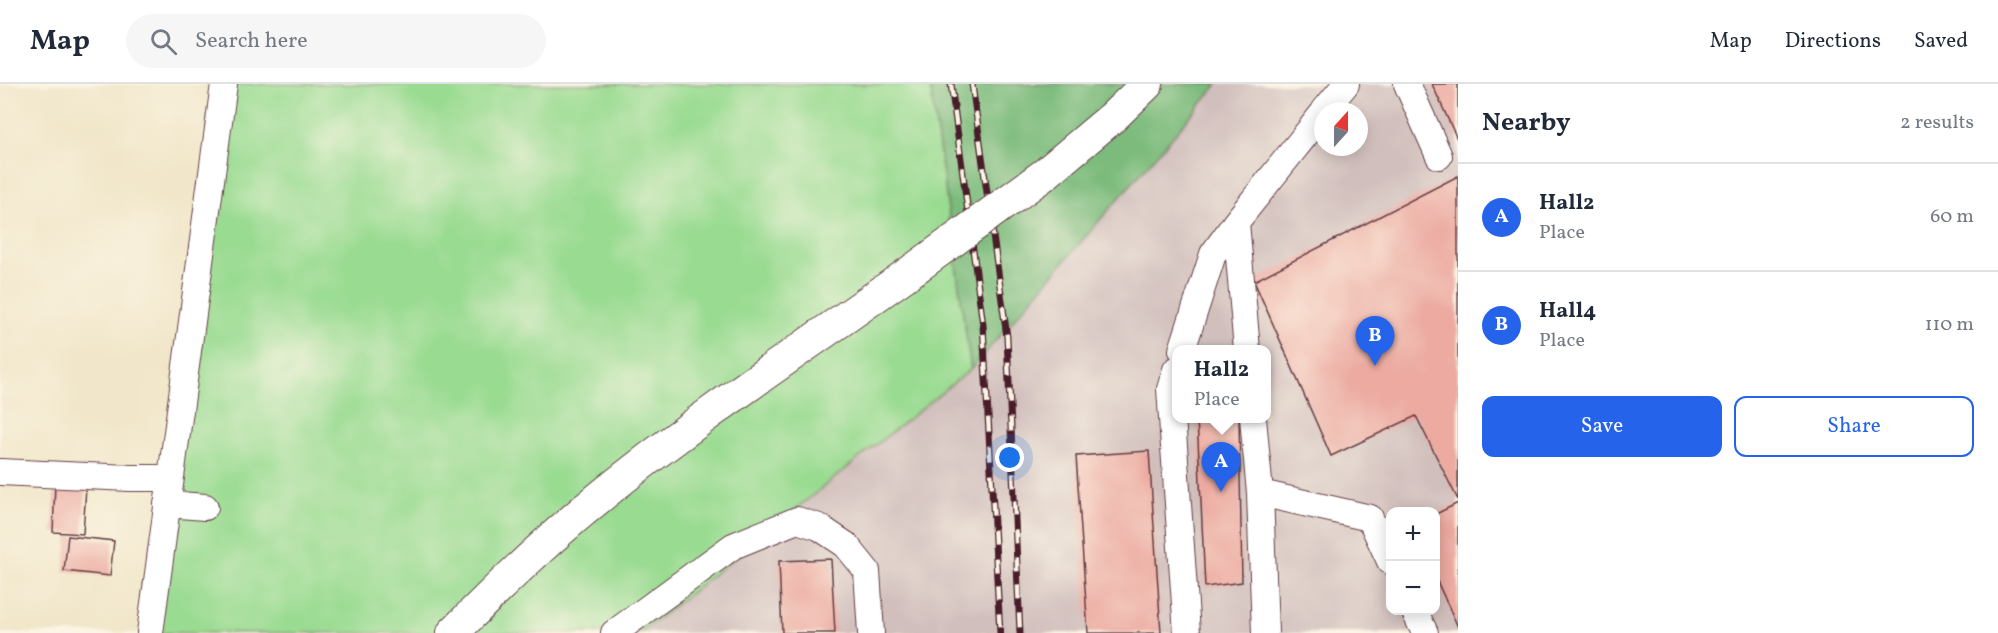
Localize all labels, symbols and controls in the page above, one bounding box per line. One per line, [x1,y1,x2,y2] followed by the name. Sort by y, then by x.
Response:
[126,14,546,68] search box
[30,22,90,61] text: Map
[147,25,180,58] icon: search
[195,26,308,57] text: Search here
[1710,27,1752,56] text: Map
[1785,27,1881,56] text: Directions
[1914,27,1968,56] text: Saved
[1314,102,1368,156] north arrow
[1482,105,1571,141] text: Nearby
[1900,109,1974,137] text: 2 results
[1539,188,1595,219] text: Hall2
[1494,203,1509,231] text: A
[1930,203,1974,231] text: 60 m
[1539,219,1585,247] text: Place
[1539,296,1596,327] text: Hall4
[1495,311,1508,339] text: B
[1925,311,1974,339] text: 110 m
[1356,316,1394,366] pin: B
[1539,327,1585,355] text: Place
[1172,345,1271,423] popup
[1194,355,1249,386] text: Hall2
[1194,386,1240,414] text: Place
[1482,396,1722,457] button: Save
[1734,396,1974,457] button: Share
[1202,442,1240,492] pin: A
[995,443,1024,472] your location
[1386,507,1440,615] map controls
[1386,507,1440,561] button: +
[1386,561,1440,615] button: −

